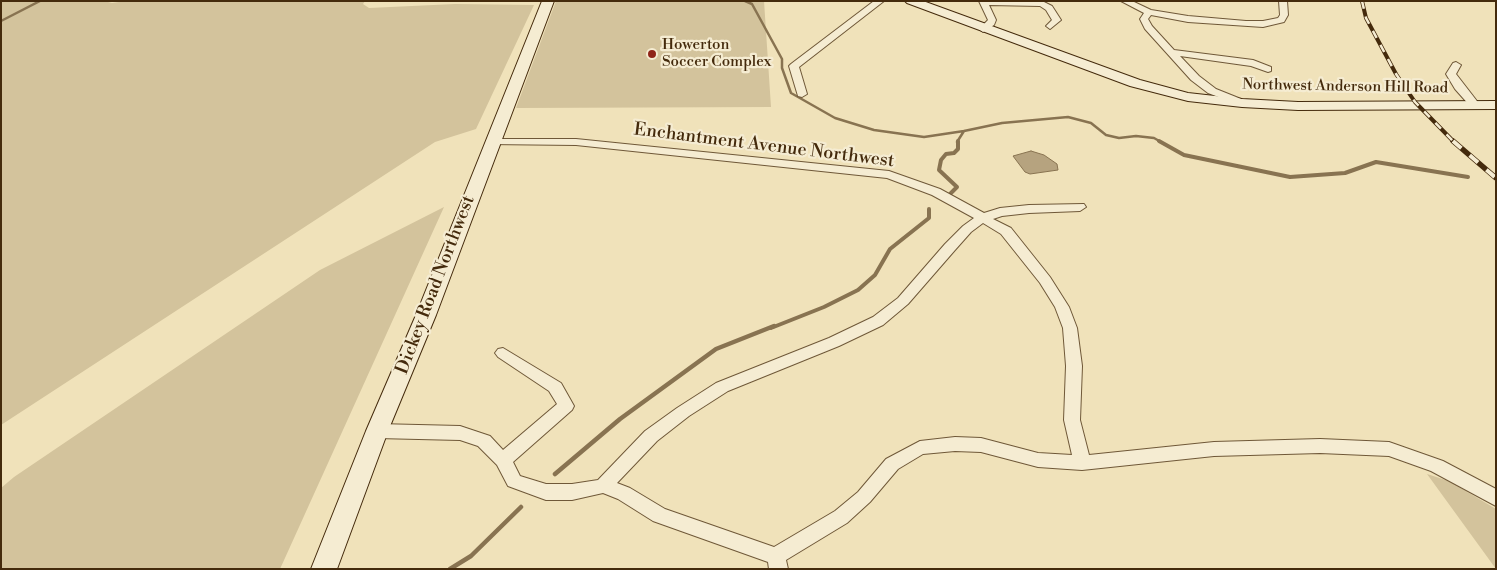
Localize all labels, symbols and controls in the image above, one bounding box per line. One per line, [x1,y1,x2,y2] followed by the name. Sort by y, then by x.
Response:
[662,36,771,71] place label: Howerton Soccer Complex
[646,48,658,60] marker: Howerton Soccer Complex
[1242,76,1448,98] street label: Northwest Anderson Hill Road
[632,119,896,173] street label: Enchantment Avenue Northwest
[392,193,480,377] street label: Dickey Road Northwest

